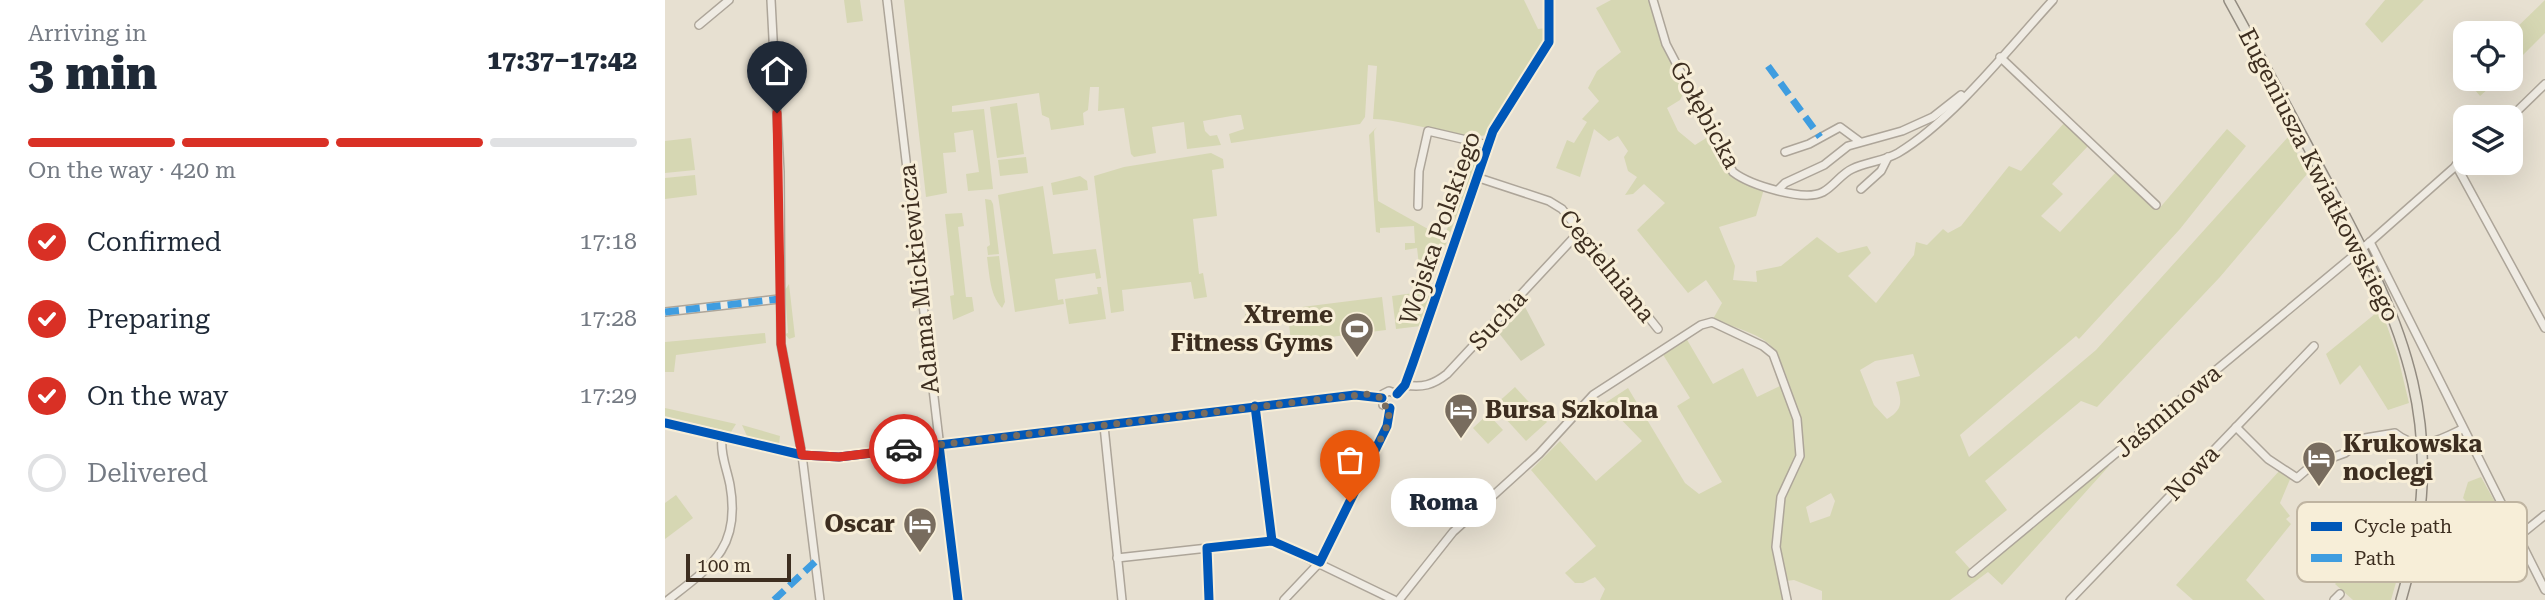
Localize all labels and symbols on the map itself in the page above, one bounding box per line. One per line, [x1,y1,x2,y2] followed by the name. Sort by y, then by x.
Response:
[2233,24,2405,326] street label: Eugeniusza Kwiatkowskiego
[747,41,807,113] pin
[1664,56,1746,174] street label: Gołębicka
[1394,128,1486,328] street label: Wojska Polskiego
[893,163,945,395] street label: Adama Mickiewicza
[1553,204,1661,328] street label: Cegielniana
[1463,284,1533,356] street label: Sucha
[1171,301,1333,357] place label: Xtreme Fitness Gyms
[1338,310,1376,359] sports icon: Xtreme Fitness Gyms
[2110,359,2226,463] street label: Jaśminowa
[1442,391,1480,440] hotel icon: Bursa Szkolna
[1485,396,1658,424] place label: Bursa Szkolna
[869,414,939,484] courier
[1320,430,1380,502] pin
[2343,430,2482,486] place label: Krukowska noclegi
[2300,439,2338,488] hotel icon: Krukowska noclegi
[2159,440,2225,506] street label: Nowa
[1392,477,1497,526] callout: Roma
[2297,502,2527,582] legend
[901,505,939,554] hotel icon: Oscar
[824,510,895,538] place label: Oscar
[2354,515,2452,538] text: Cycle path
[2354,547,2395,570] text: Path
[686,551,791,583] scale bar

